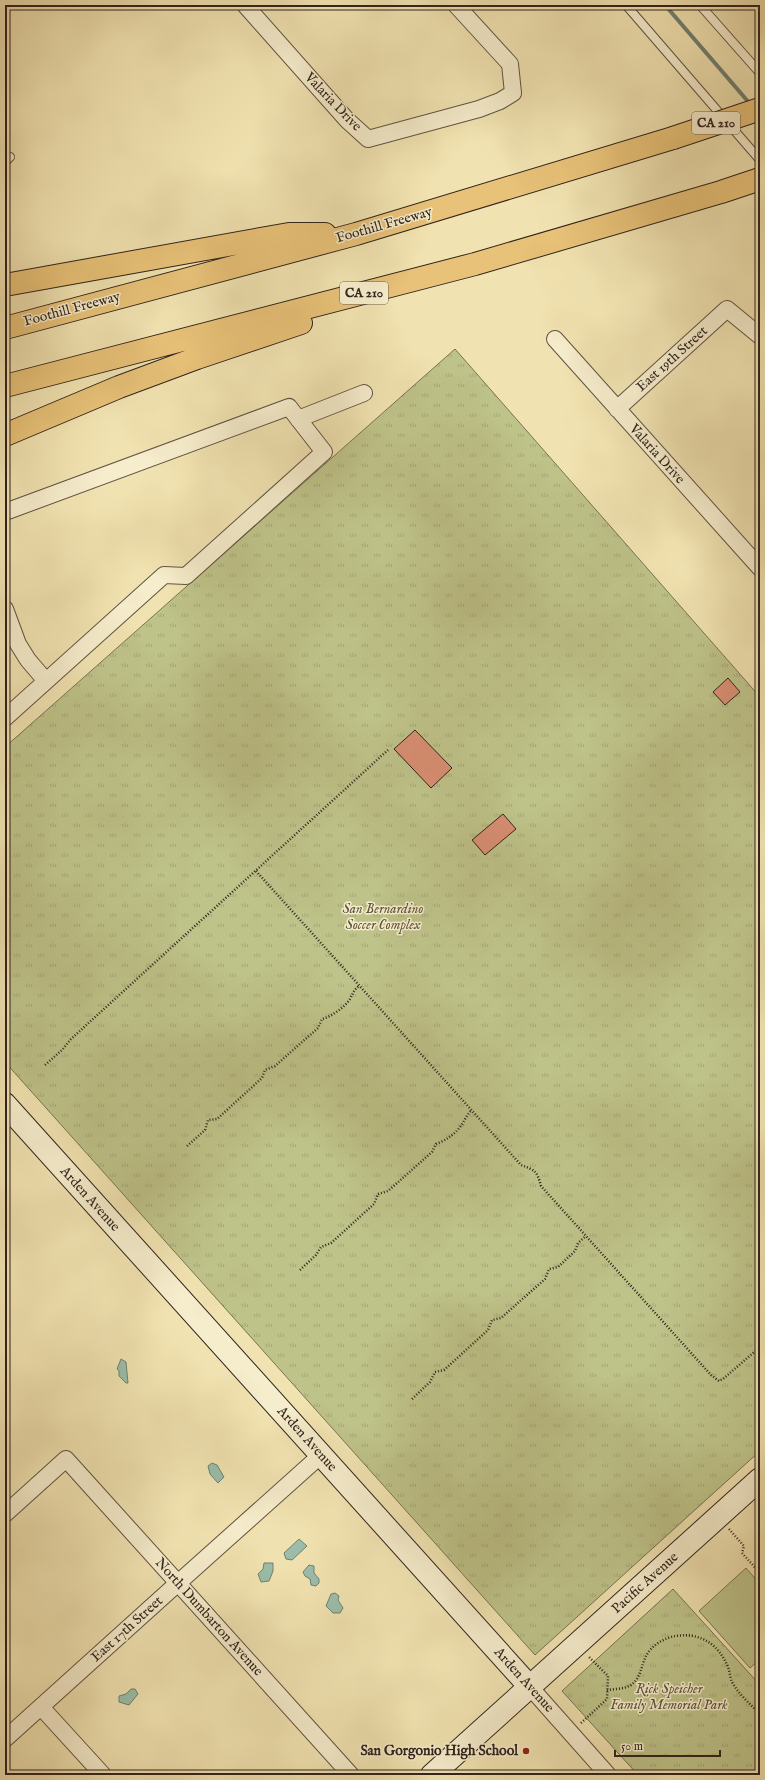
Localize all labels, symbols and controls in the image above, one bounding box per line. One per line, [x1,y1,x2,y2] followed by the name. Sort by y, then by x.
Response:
[300,68,366,136] street label: Valaria Drive
[692,112,740,134] road number: CA 210
[334,203,434,247] street label: Foothill Freeway
[340,282,388,304] road number: CA 210
[22,287,122,331] street label: Foothill Freeway
[633,322,712,396] street label: East 19th Street
[625,419,689,488] street label: Valaria Drive
[343,900,423,934] park label: San Bernardino Soccer Complex
[55,1162,124,1236] street label: Arden Avenue
[272,1402,341,1476] street label: Arden Avenue
[608,1548,683,1618] street label: Pacific Avenue
[151,1554,267,1680] street label: North Dumbarton Avenue
[87,1592,167,1666] street label: East 17th Street
[489,1643,558,1717] street label: Arden Avenue
[610,1680,728,1714] park label: Rick Speicher Family Memorial Park
[615,1732,720,1758] scale bar
[621,1739,643,1754] text: 50 m
[360,1742,519,1760] place label: San Gorgonio High School
[521,1746,531,1756] marker: San Gorgonio High School

